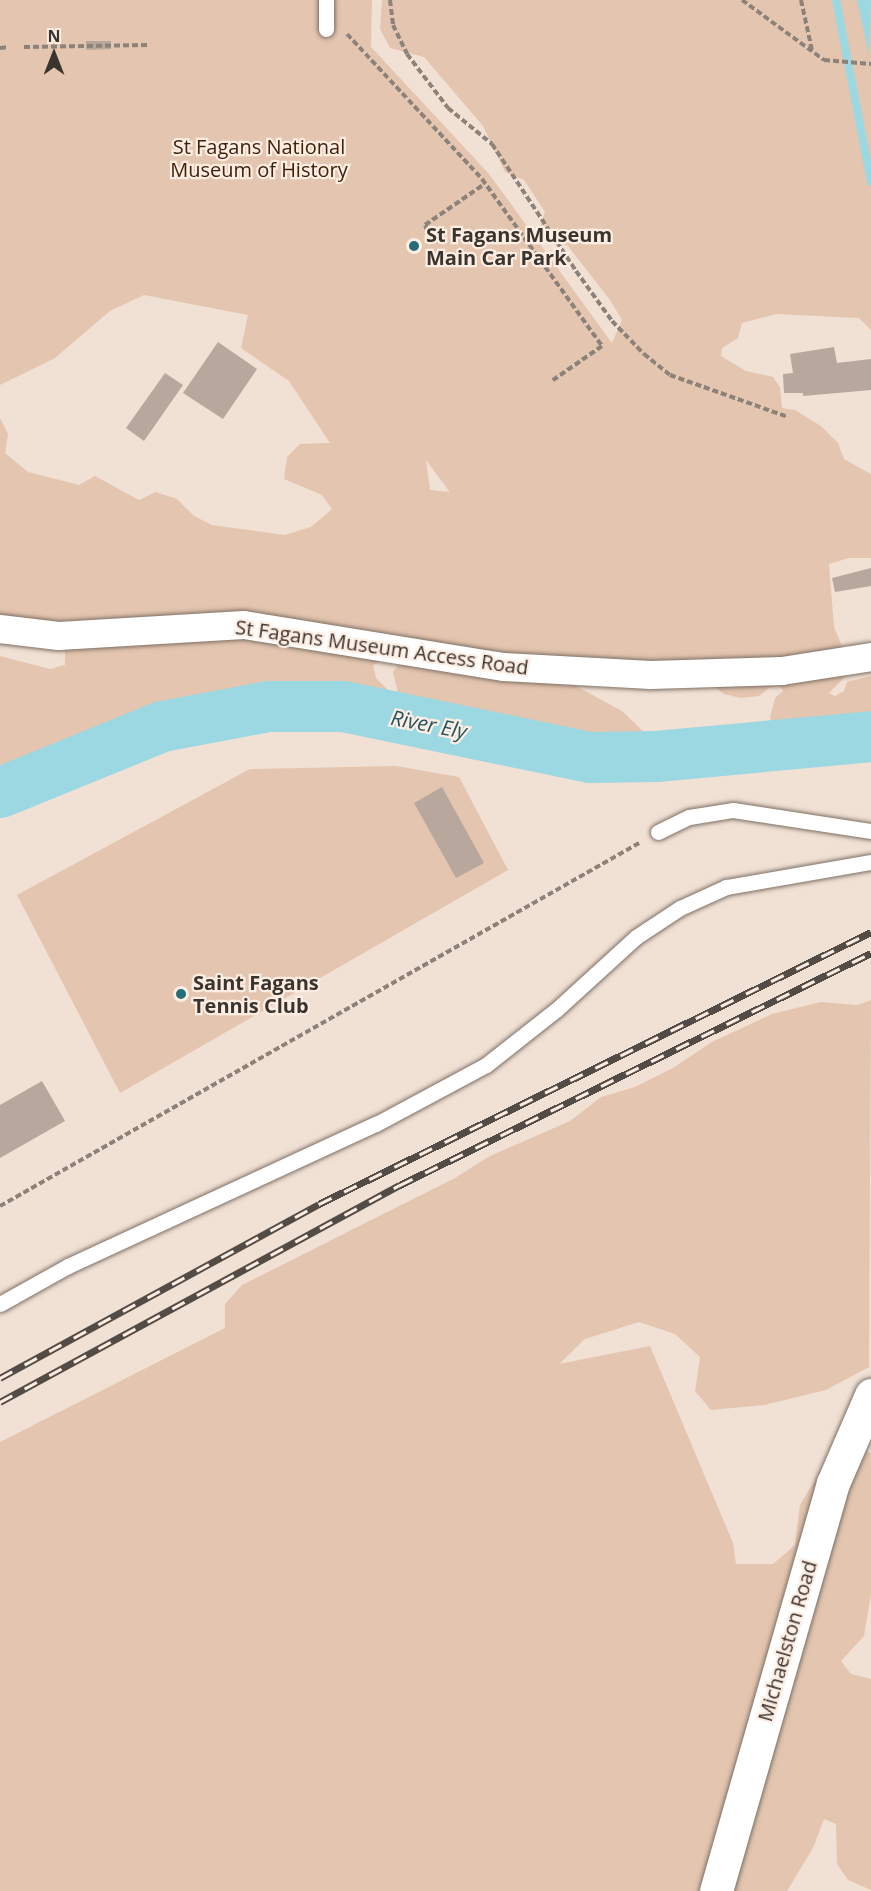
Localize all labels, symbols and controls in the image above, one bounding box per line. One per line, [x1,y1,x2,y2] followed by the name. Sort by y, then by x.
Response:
[24,24,84,84] north arrow
[47,25,61,47] text: N
[170,134,348,181] park label: St Fagans National Museum of History
[426,222,612,269] place label: St Fagans Museum Main Car Park
[407,239,421,253] marker: St Fagans Museum Main Car Park
[234,615,530,679] street label: St Fagans Museum Access Road
[389,704,469,744] water label: River Ely
[193,970,319,1017] place label: Saint Fagans Tennis Club
[174,987,188,1001] marker: Saint Fagans Tennis Club
[753,1558,821,1724] street label: Michaelston Road

